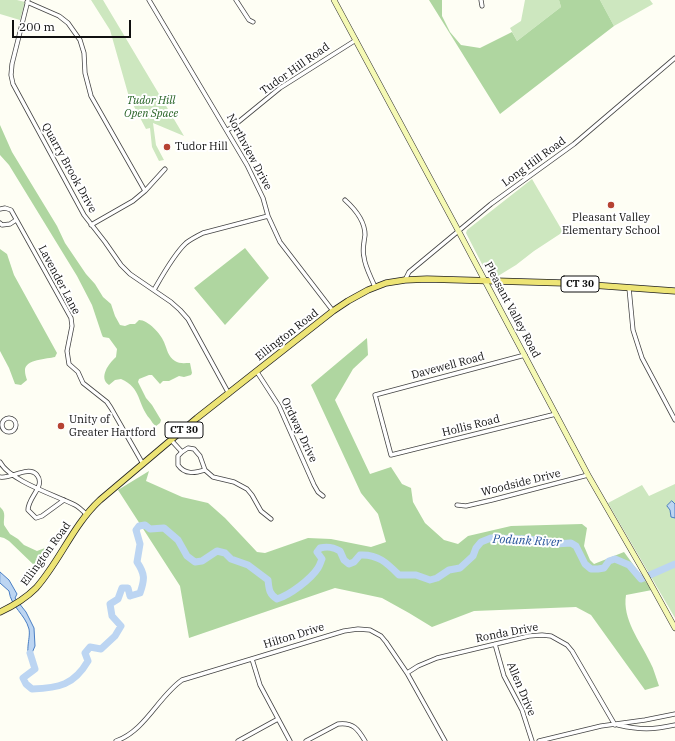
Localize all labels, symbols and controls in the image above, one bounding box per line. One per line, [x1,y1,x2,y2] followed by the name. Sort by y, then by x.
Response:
[14,12,133,38] scale bar
[19,19,55,34] text: 200 m
[258,40,332,98] street label: Tudor Hill Road
[124,94,178,120] park label: Tudor Hill Open Space
[223,112,275,192] street label: Northview Drive
[39,121,99,215] street label: Quarry Brook Drive
[499,134,569,190] street label: Long Hill Road
[175,140,228,154] place label: Tudor Hill
[162,142,172,152] marker: Tudor Hill
[606,200,616,210] marker: Pleasant Valley Elementary School
[562,211,660,237] place label: Pleasant Valley Elementary School
[35,243,83,317] street label: Lavender Lane
[481,260,543,360] street label: Pleasant Valley Road
[561,276,599,292] road number: CT 30
[253,306,321,364] street label: Ellington Road
[410,350,486,382] street label: Davewell Road
[278,395,320,465] street label: Ordway Drive
[441,412,501,440] street label: Hollis Road
[69,413,156,439] place label: Unity of Greater Hartford
[56,421,66,431] marker: Unity of Greater Hartford
[165,422,203,438] road number: CT 30
[480,467,562,499] street label: Woodside Drive
[18,519,74,589] street label: Ellington Road
[492,532,562,550] water label: Podunk River
[475,620,539,646] street label: Ronda Drive
[262,621,326,651] street label: Hilton Drive
[504,660,538,718] street label: Allen Drive

